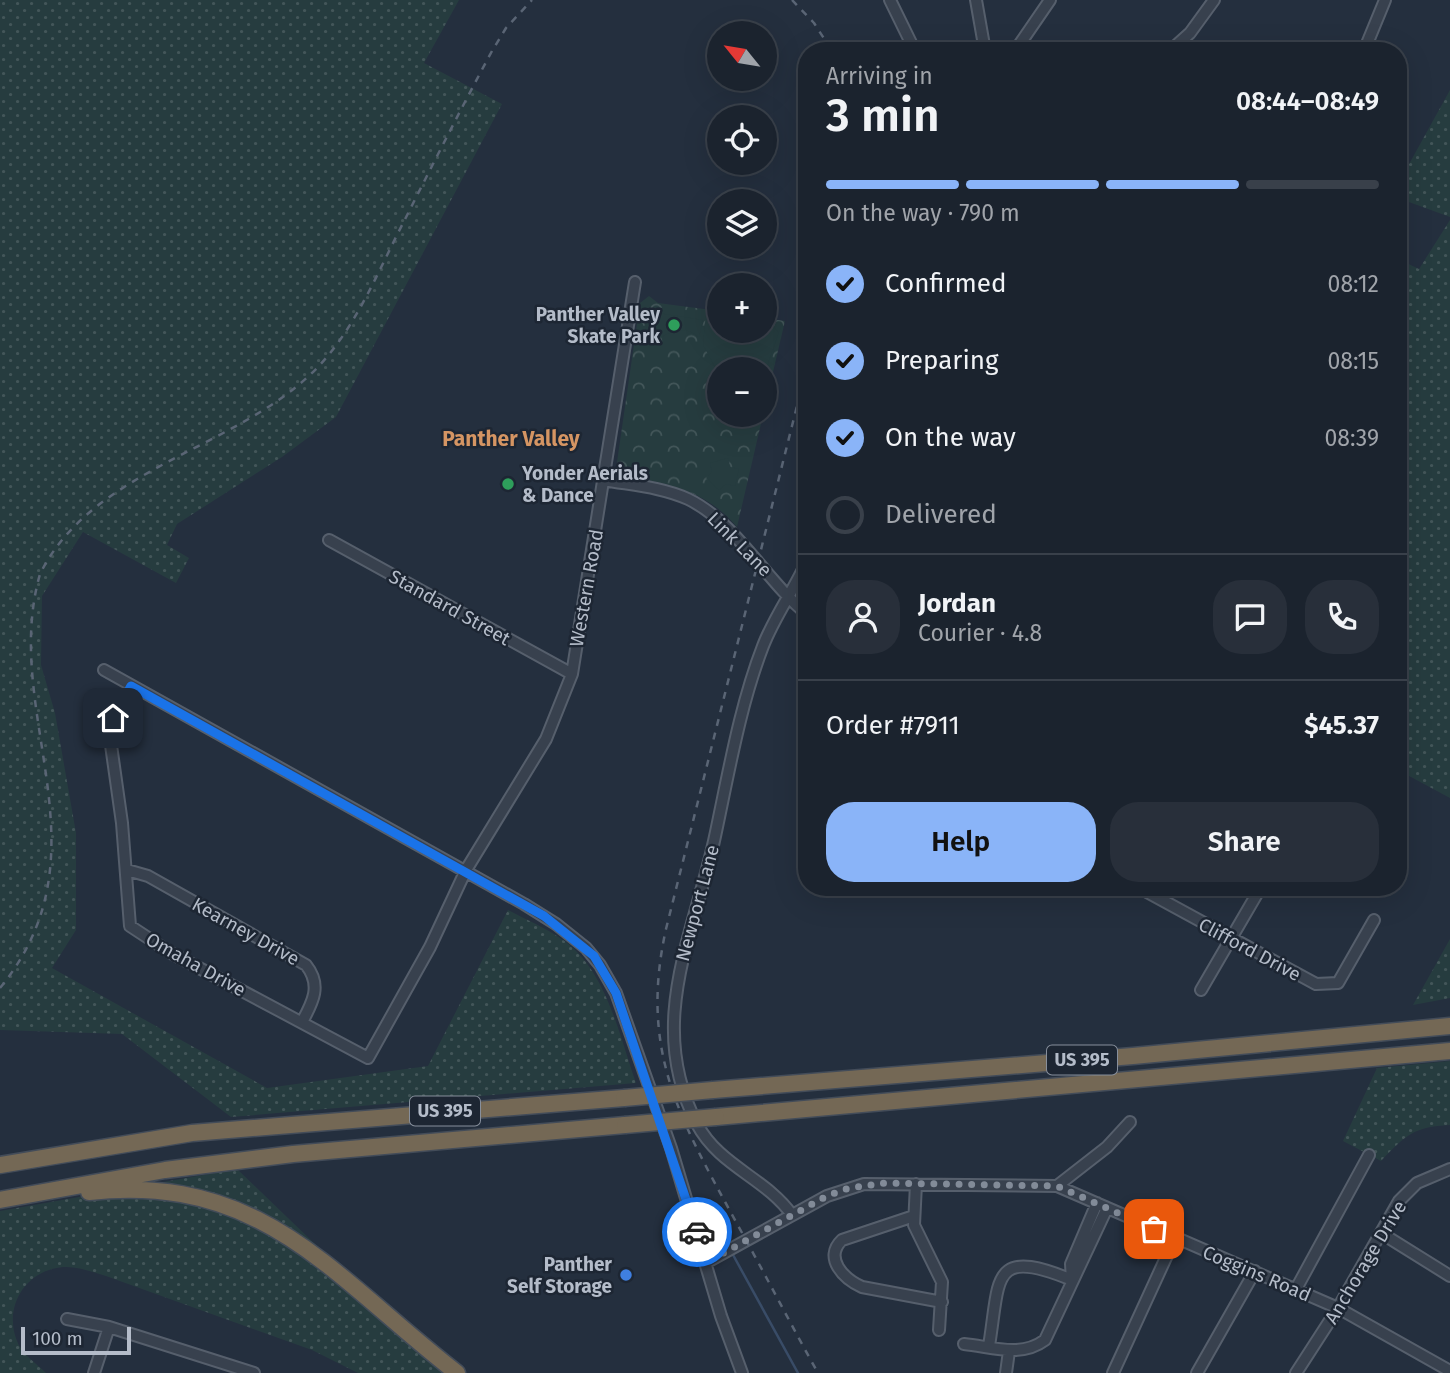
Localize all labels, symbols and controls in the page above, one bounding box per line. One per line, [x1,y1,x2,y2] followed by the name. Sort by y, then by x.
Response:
[707,21,777,91] north arrow
[707,21,777,427] map controls
[826,62,933,90] text: Arriving in
[1236,86,1379,117] text: 08:44–08:49
[826,88,940,143] text: 3 min
[707,105,777,175] button: locate
[707,189,777,259] button: layers
[826,199,1020,227] text: On the way · 790 m
[826,265,864,303] icon: check
[885,268,1006,299] text: Confirmed
[1328,270,1379,298] text: 08:12
[707,273,777,343] button: +
[536,303,661,348] place label: Panther Valley Skate Park
[666,317,682,333] marker: Panther Valley Skate Park
[826,342,864,380] icon: check
[885,345,998,376] text: Preparing
[1327,347,1379,375] text: 08:15
[707,357,777,427] button: −
[826,419,864,457] icon: check
[885,422,1016,453] text: On the way
[1324,424,1379,452] text: 08:39
[442,426,580,452] district label: Panther Valley
[521,462,648,507] place label: Yonder Aerials & Dance
[500,476,516,492] marker: Yonder Aerials & Dance
[885,499,997,530] text: Delivered
[703,507,777,581] street label: Link Lane
[565,528,608,649] street label: Western Road
[385,565,514,650] street label: Standard Street
[826,580,900,654] button: person
[1213,580,1287,654] button: chat
[1305,580,1379,654] button: phone
[918,588,996,619] text: Jordan
[918,619,1042,647] text: Courier · 4.8
[83,688,143,748] pin
[94,699,132,737] icon: home
[826,710,960,741] text: Order #7911
[1304,710,1379,741] text: $45.37
[826,802,1096,882] button: Help
[1110,802,1379,882] button: Share
[671,842,724,964] street label: Newport Lane
[188,893,303,970] street label: Kearney Drive
[1195,913,1305,986] street label: Clifford Drive
[142,928,250,1001] street label: Omaha Drive
[1047,1045,1117,1074] road number: US 395
[410,1096,480,1126] road number: US 395
[1320,1196,1411,1328] street label: Anchorage Drive
[662,1197,732,1267] courier
[1124,1199,1184,1259] pin
[1135,1210,1173,1248] icon: bag
[678,1213,716,1251] icon: car
[1199,1240,1314,1307] street label: Coggins Road
[507,1253,612,1298] place label: Panther Self Storage
[618,1267,634,1283] marker: Panther Self Storage
[21,1324,131,1356] scale bar
[32,1327,83,1350] text: 100 m

